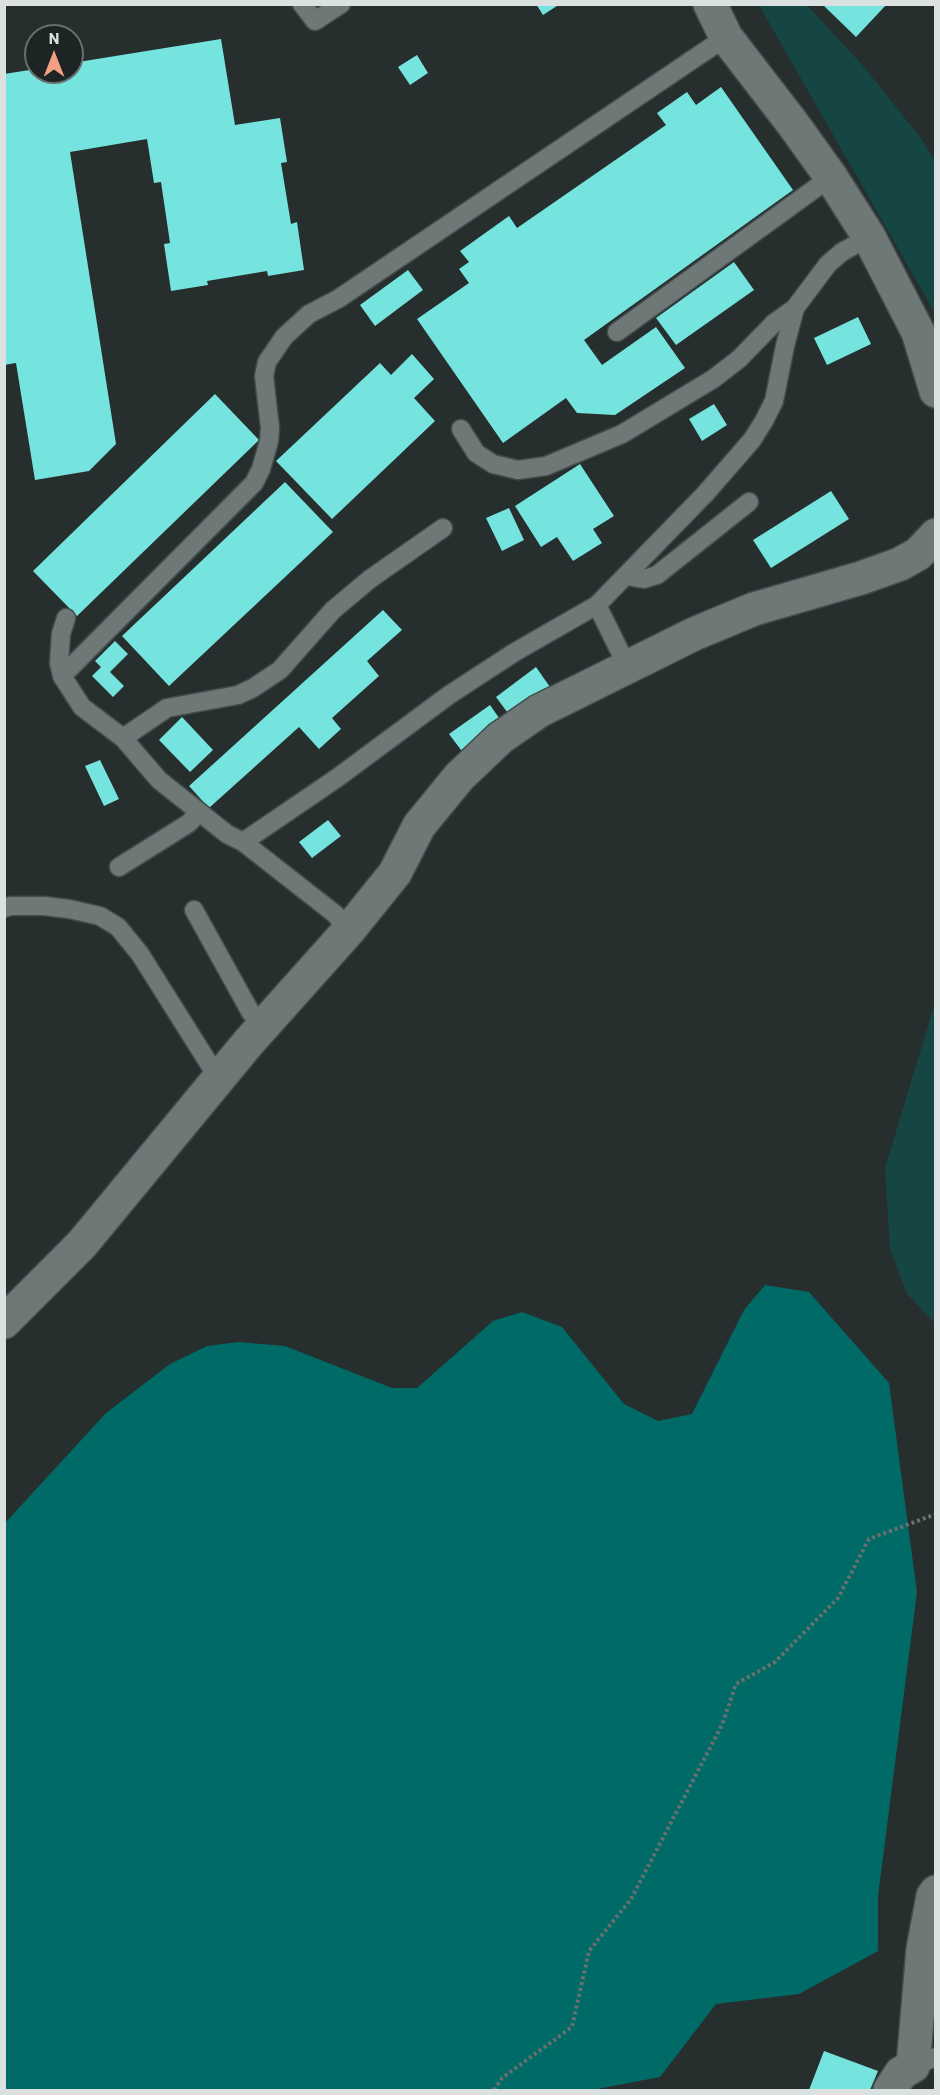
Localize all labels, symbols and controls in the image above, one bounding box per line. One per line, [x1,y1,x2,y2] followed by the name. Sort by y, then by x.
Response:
[24,24,84,84] north arrow
[49,28,59,47] text: N

